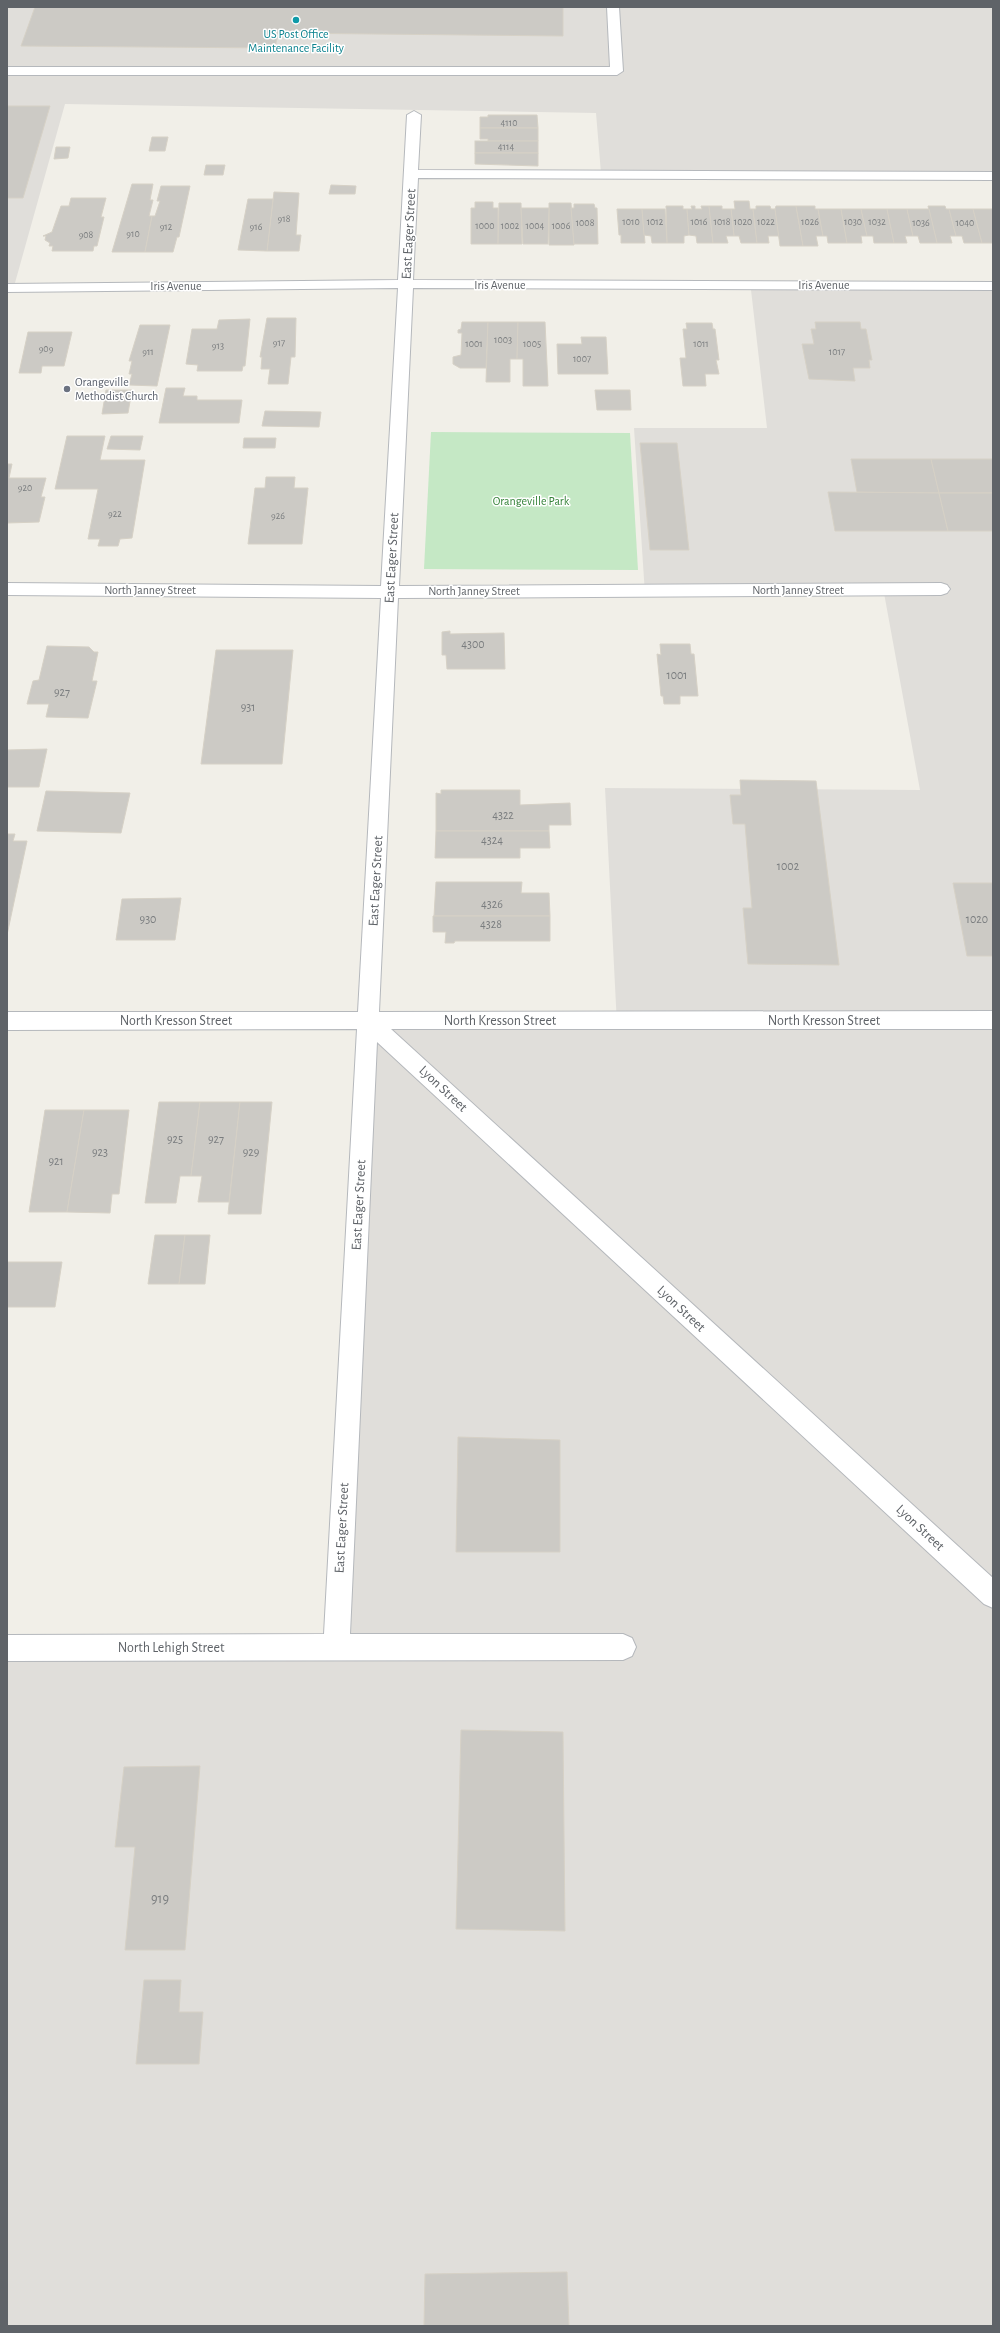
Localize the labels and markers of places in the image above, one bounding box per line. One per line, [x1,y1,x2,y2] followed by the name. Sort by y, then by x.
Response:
[291,15,301,25] marker: US Post Office Maintenance Facility
[248,28,344,55] place label: US Post Office Maintenance Facility
[75,376,158,402] place label: Orangeville Methodist Church
[62,384,72,394] marker: Orangeville Methodist Church

